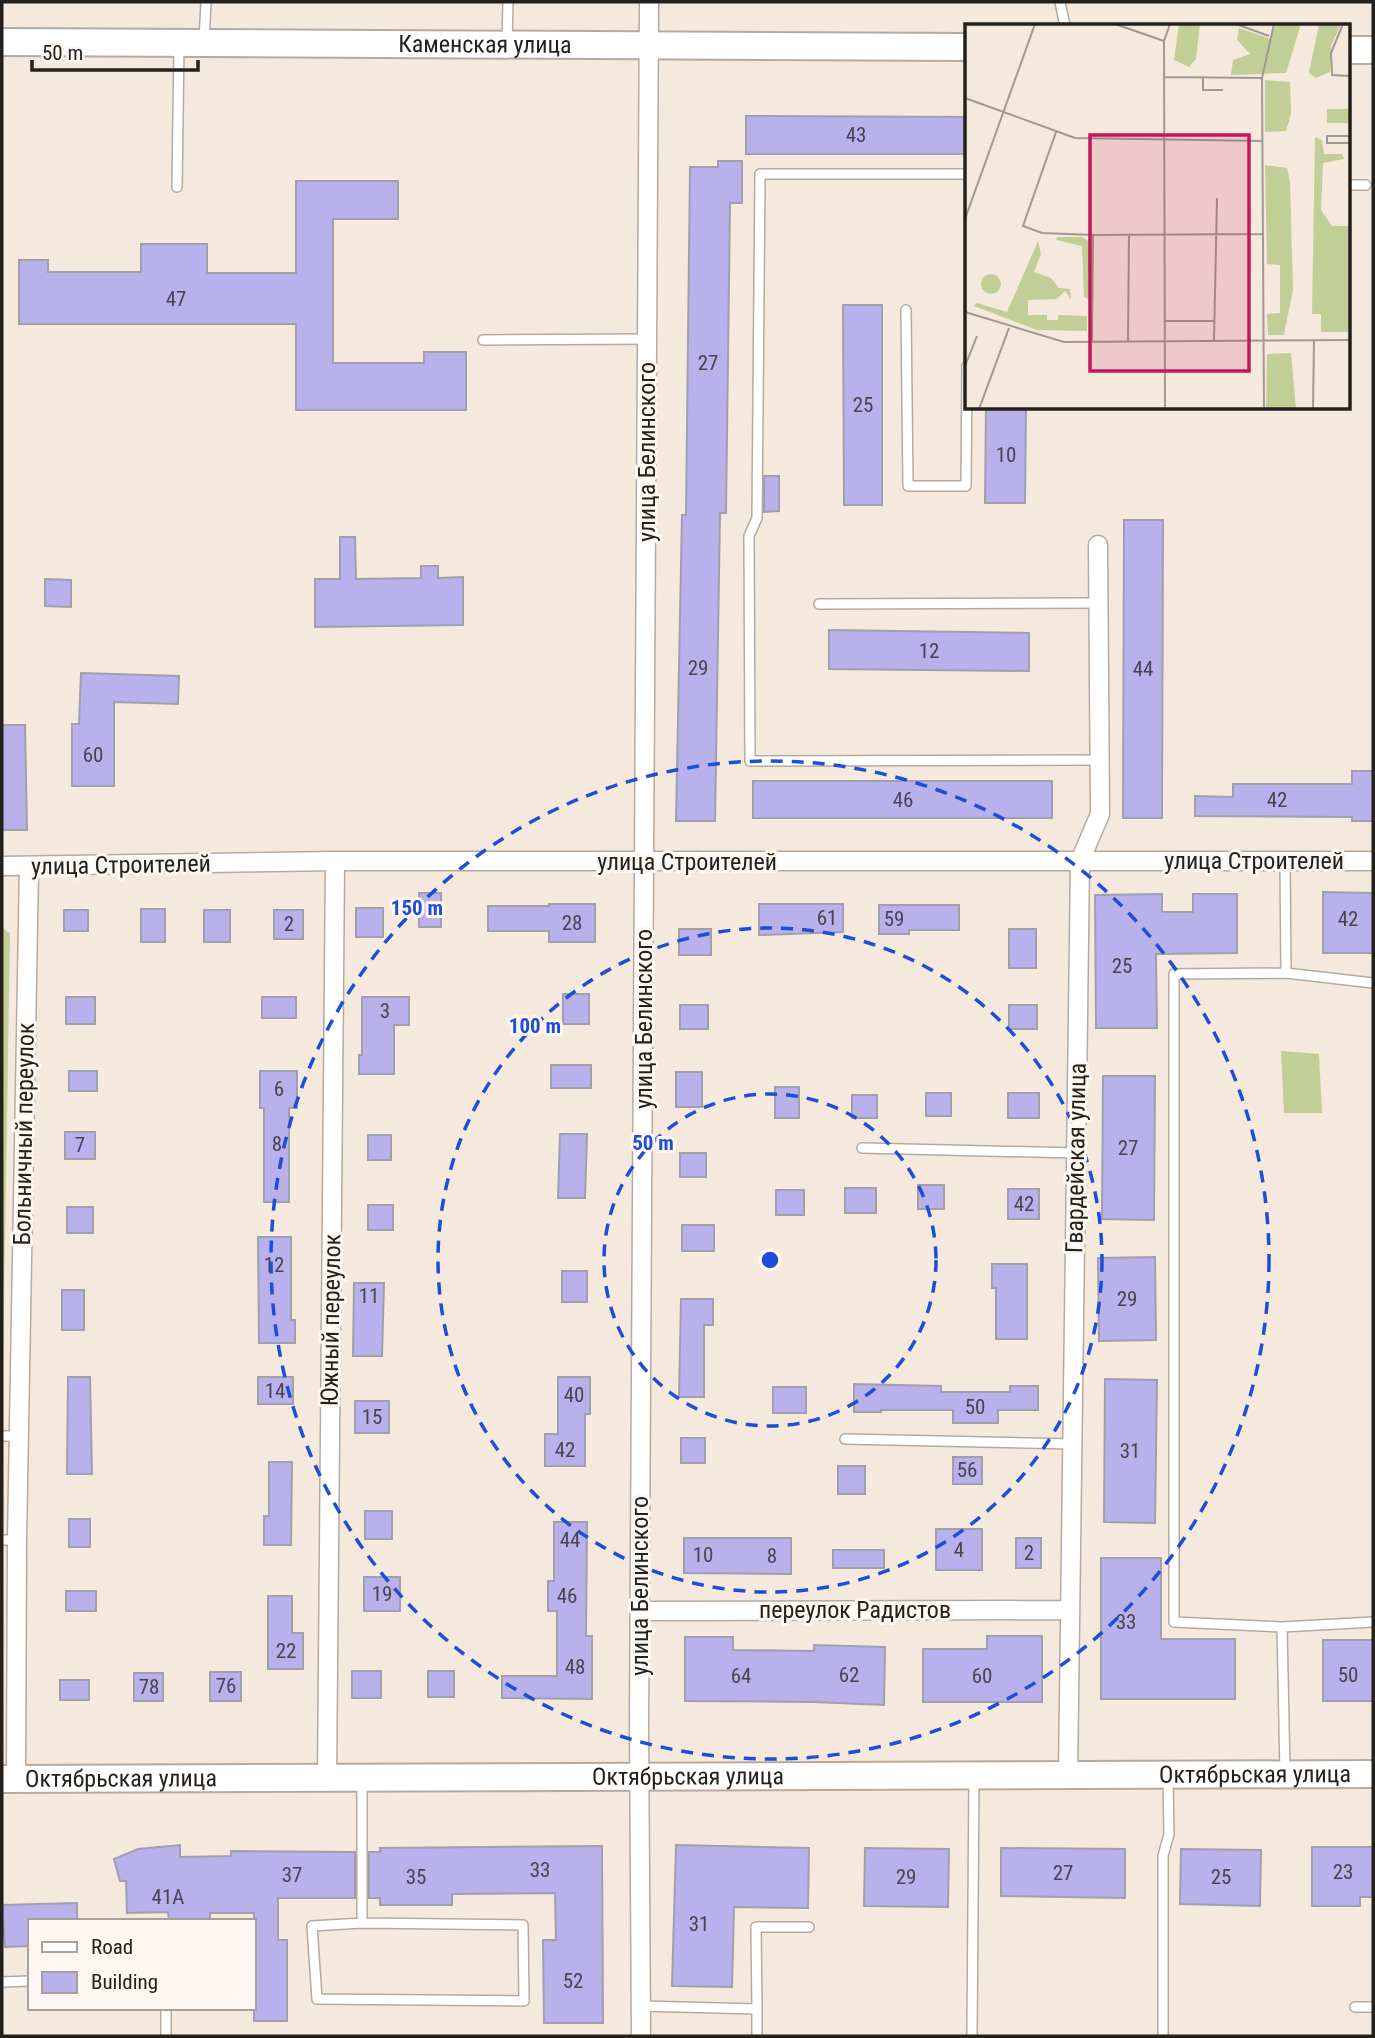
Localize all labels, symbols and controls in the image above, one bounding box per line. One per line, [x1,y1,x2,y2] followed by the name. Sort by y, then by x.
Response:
[965,24,1350,410] inset map
[32,28,198,72] scale bar
[398,30,572,59] street label: Каменская улица
[42,41,83,65] text: 50 m
[846,123,866,147] house number: 43
[166,287,186,311] house number: 47
[698,351,718,375] house number: 27
[633,362,661,542] street label: улица Белинского
[853,393,873,417] house number: 25
[996,443,1016,467] house number: 10
[919,639,939,663] house number: 12
[688,656,708,680] house number: 29
[1133,657,1153,681] house number: 44
[83,743,103,767] house number: 60
[893,788,913,812] house number: 46
[1267,788,1287,812] house number: 42
[1164,847,1344,875] street label: улица Строителей
[597,848,777,876] street label: улица Строителей
[31,849,211,881] street label: улица Строителей
[391,896,443,920] text: 150 m
[817,906,837,930] house number: 61
[884,907,904,931] house number: 59
[1338,907,1358,931] house number: 42
[562,911,582,935] house number: 28
[284,912,294,936] house number: 2
[630,929,658,1109] street label: улица Белинского
[1112,954,1132,978] house number: 25
[380,999,390,1023] house number: 3
[509,1014,561,1038] text: 100 m
[8,1022,40,1246] street label: Больничный переулок
[1060,1063,1092,1253] street label: Гвардейская улица
[274,1077,284,1101] house number: 6
[632,1131,674,1155] text: 50 m
[272,1132,282,1156] house number: 8
[75,1133,85,1157] house number: 7
[1118,1136,1138,1160] house number: 27
[1014,1192,1034,1216] house number: 42
[315,1233,347,1406] street label: Южный переулок
[758,1248,782,1272] centre of rings
[264,1253,284,1277] house number: 12
[359,1284,379,1308] house number: 11
[1117,1287,1137,1311] house number: 29
[265,1379,285,1403] house number: 14
[564,1383,584,1407] house number: 40
[965,1395,985,1419] house number: 50
[362,1405,382,1429] house number: 15
[555,1438,575,1462] house number: 42
[1120,1439,1140,1463] house number: 31
[957,1458,977,1482] house number: 56
[626,1496,654,1676] street label: улица Белинского
[560,1528,580,1552] house number: 44
[954,1538,964,1562] house number: 4
[1024,1541,1034,1565] house number: 2
[693,1543,713,1567] house number: 10
[767,1544,777,1568] house number: 8
[372,1582,392,1606] house number: 19
[557,1584,577,1608] house number: 46
[759,1596,951,1624] street label: переулок Радистов
[1116,1610,1136,1634] house number: 33
[276,1639,296,1663] house number: 22
[565,1655,585,1679] house number: 48
[839,1663,859,1687] house number: 62
[1338,1663,1358,1687] house number: 50
[731,1664,751,1688] house number: 64
[972,1664,992,1688] house number: 60
[216,1674,236,1698] house number: 76
[139,1675,159,1699] house number: 78
[1159,1760,1351,1789] street label: Октябрьская улица
[592,1762,784,1791] street label: Октябрьская улица
[25,1764,217,1793] street label: Октябрьская улица
[530,1858,550,1882] house number: 33
[1333,1860,1353,1884] house number: 23
[1053,1861,1073,1885] house number: 27
[282,1863,302,1887] house number: 37
[406,1865,426,1889] house number: 35
[896,1865,916,1889] house number: 29
[1211,1865,1231,1889] house number: 25
[152,1885,184,1909] house number: 41А
[689,1912,709,1936] house number: 31
[28,1919,256,2010] legend
[91,1935,133,1959] text: Road
[563,1969,583,1993] house number: 52
[91,1970,158,1994] text: Building

